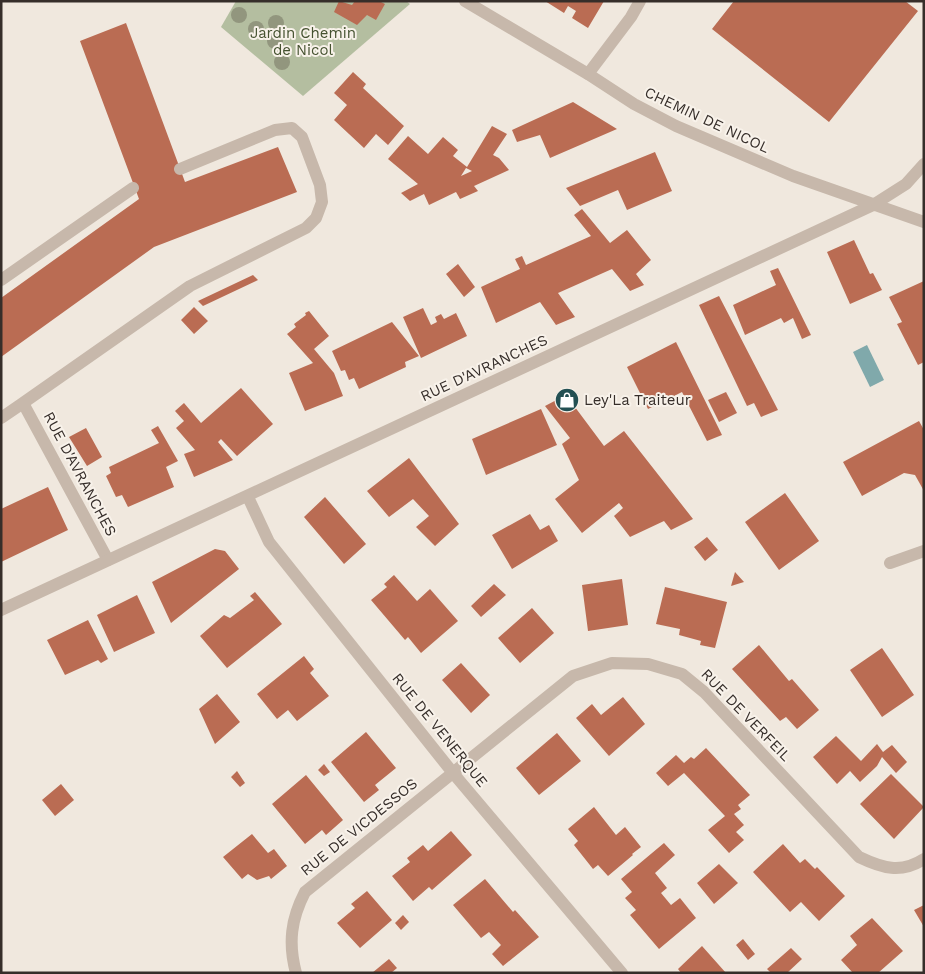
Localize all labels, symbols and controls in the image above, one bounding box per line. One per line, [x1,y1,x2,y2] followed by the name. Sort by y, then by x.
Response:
[250,24,356,59] park label: Jardin Chemin de Nicol
[642,83,772,157] street label: CHEMIN DE NICOL
[418,331,550,405] street label: RUE D'AVRANCHES
[554,387,580,413] shop icon: Ley'La Traiteur
[584,391,691,409] place label: Ley'La Traiteur
[40,409,120,539] street label: RUE D'AVRANCHES
[697,665,795,765] street label: RUE DE VERFEIL
[389,669,491,791] street label: RUE DE VENERQUE
[297,774,421,880] street label: RUE DE VICDESSOS

